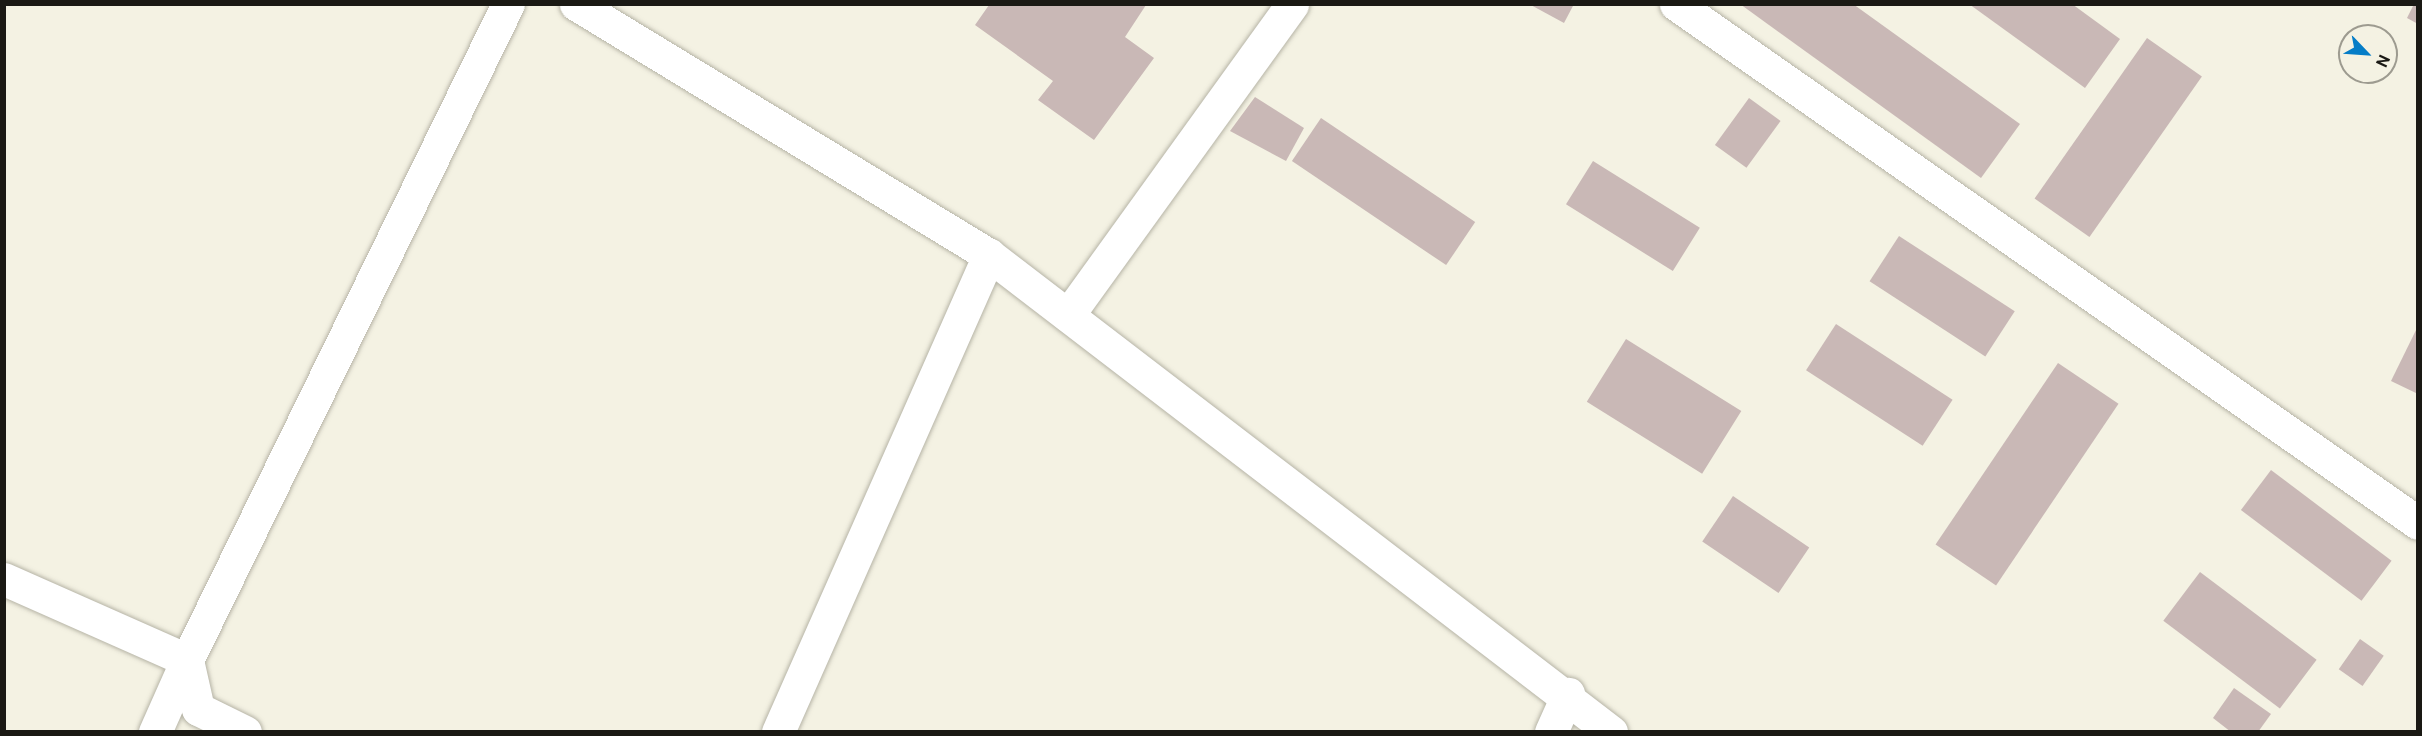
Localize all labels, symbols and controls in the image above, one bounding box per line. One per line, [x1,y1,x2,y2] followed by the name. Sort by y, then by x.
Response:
[2338,24,2398,84] north arrow
[2372,52,2394,70] text: N

